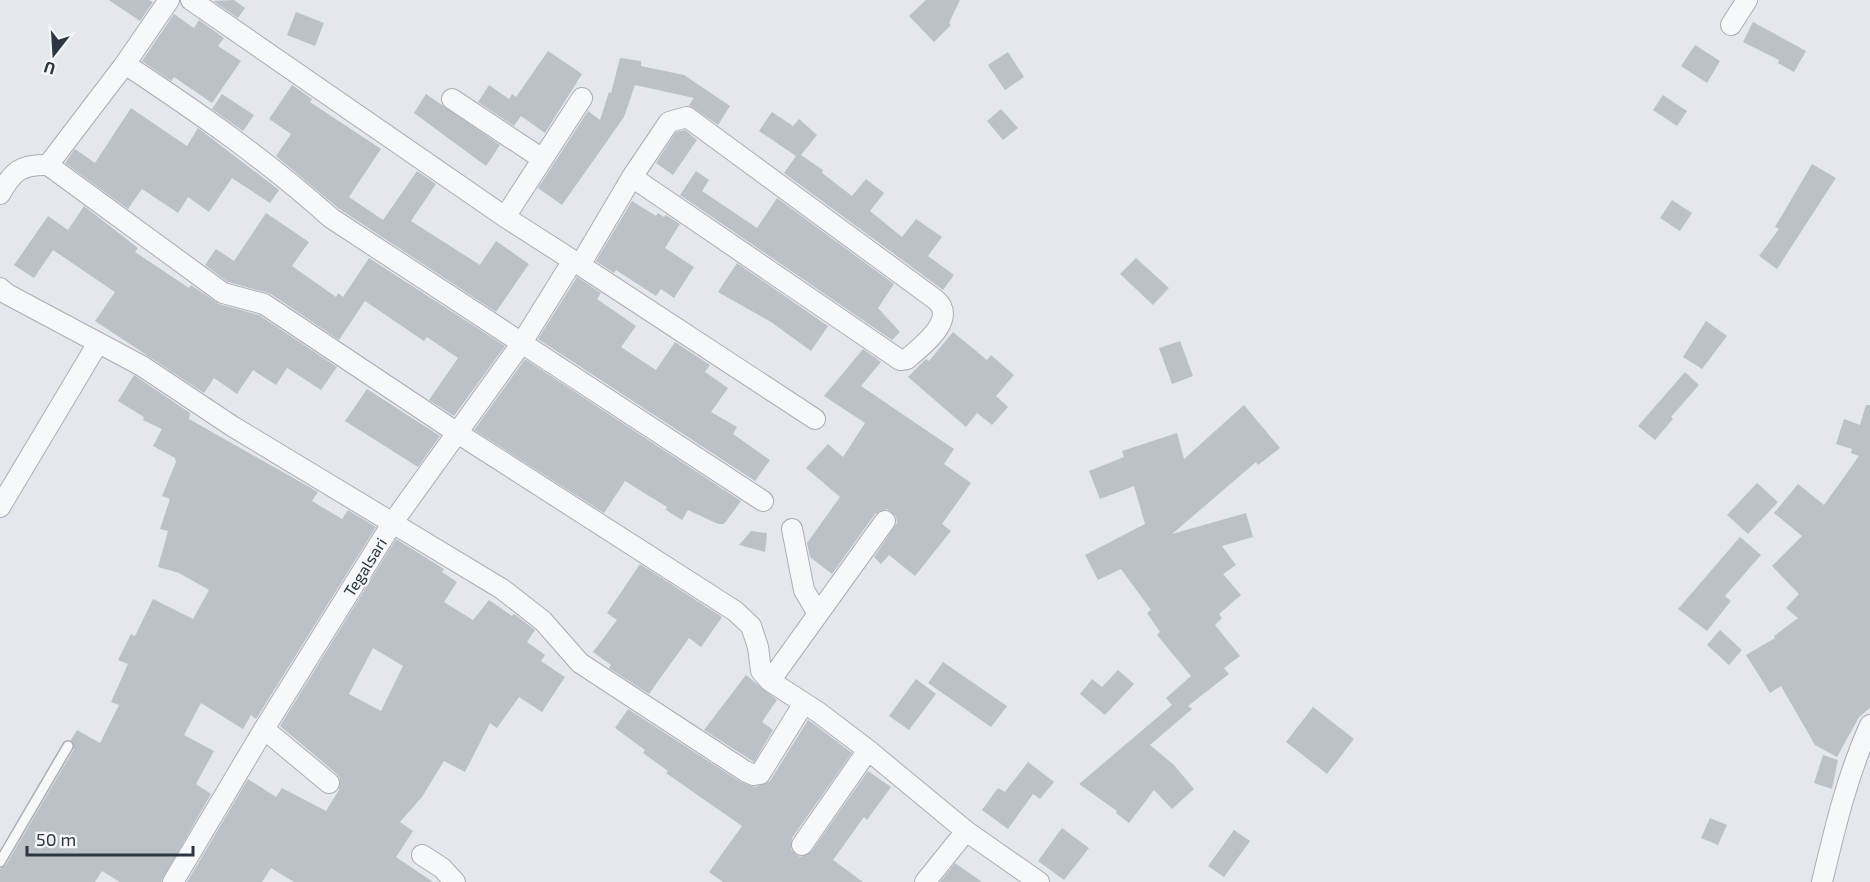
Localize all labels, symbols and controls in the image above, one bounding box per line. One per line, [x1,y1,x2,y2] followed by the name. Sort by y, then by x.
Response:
[24,24,84,84] north arrow
[41,58,57,80] text: U
[339,534,390,600] street label: Tegalsari
[27,819,194,857] scale bar
[36,828,76,850] text: 50 m

